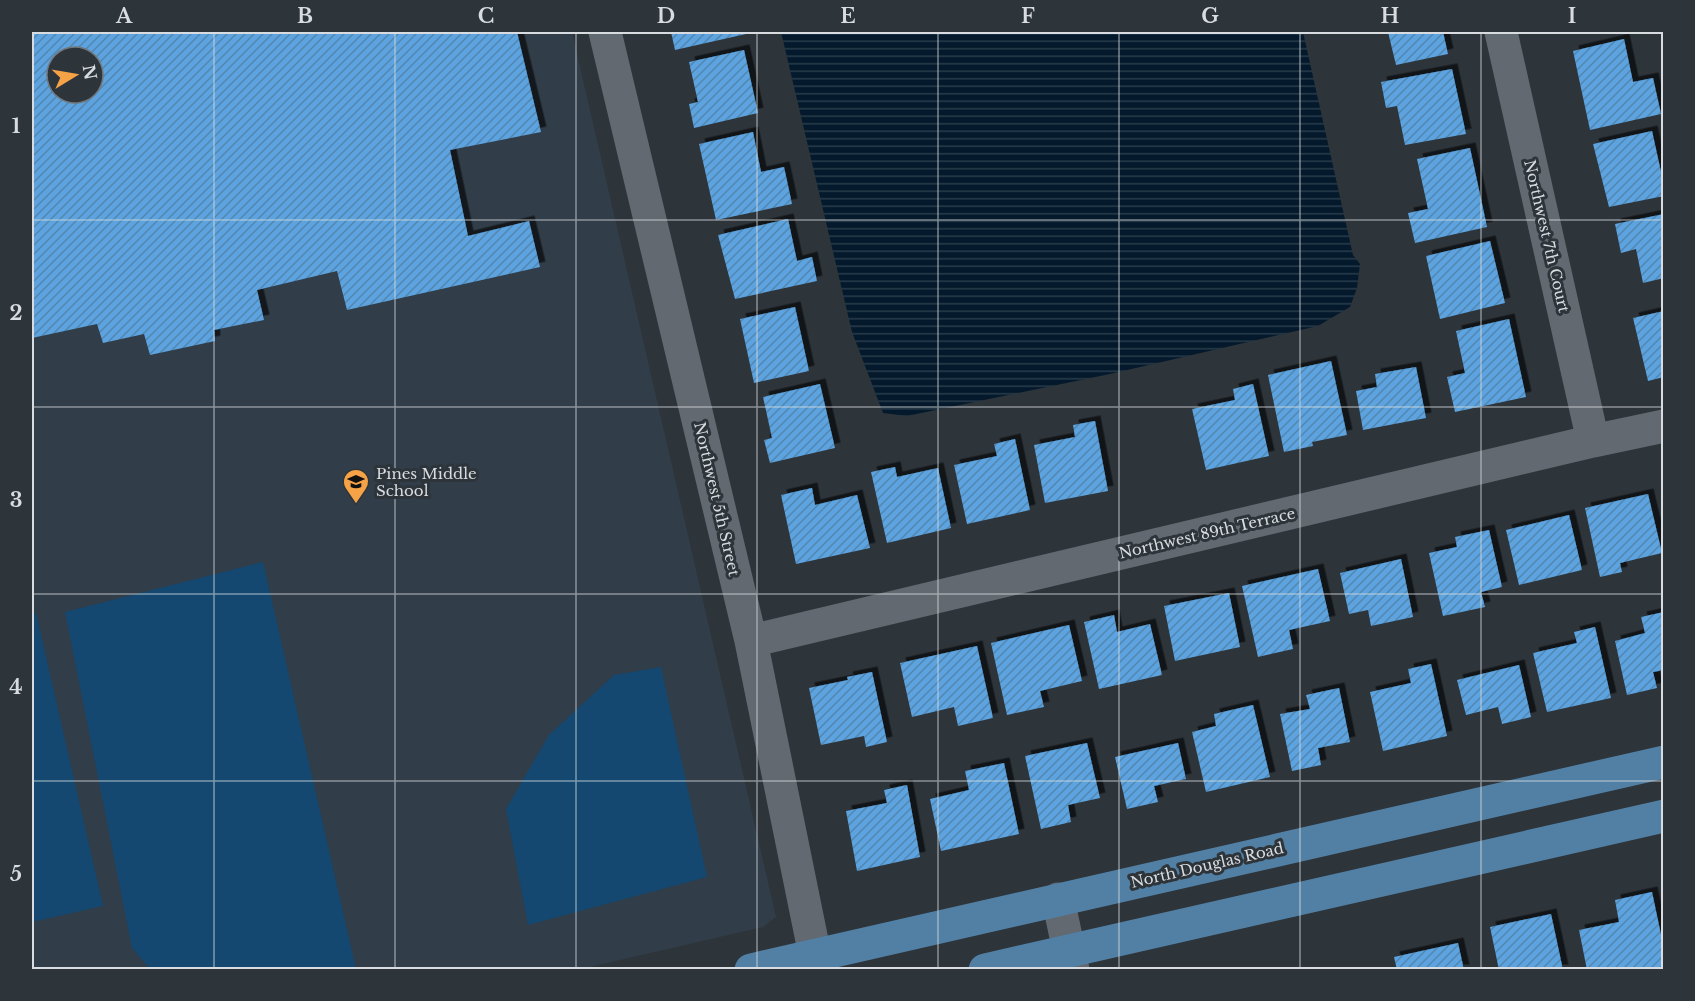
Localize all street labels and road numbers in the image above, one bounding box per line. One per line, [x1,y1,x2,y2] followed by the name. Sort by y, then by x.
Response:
[1520,158,1574,315] street label: Northwest 7th Court
[690,420,744,578] street label: Northwest 5th Street
[1117,503,1297,563] street label: Northwest 89th Terrace
[1129,838,1285,892] street label: North Douglas Road

